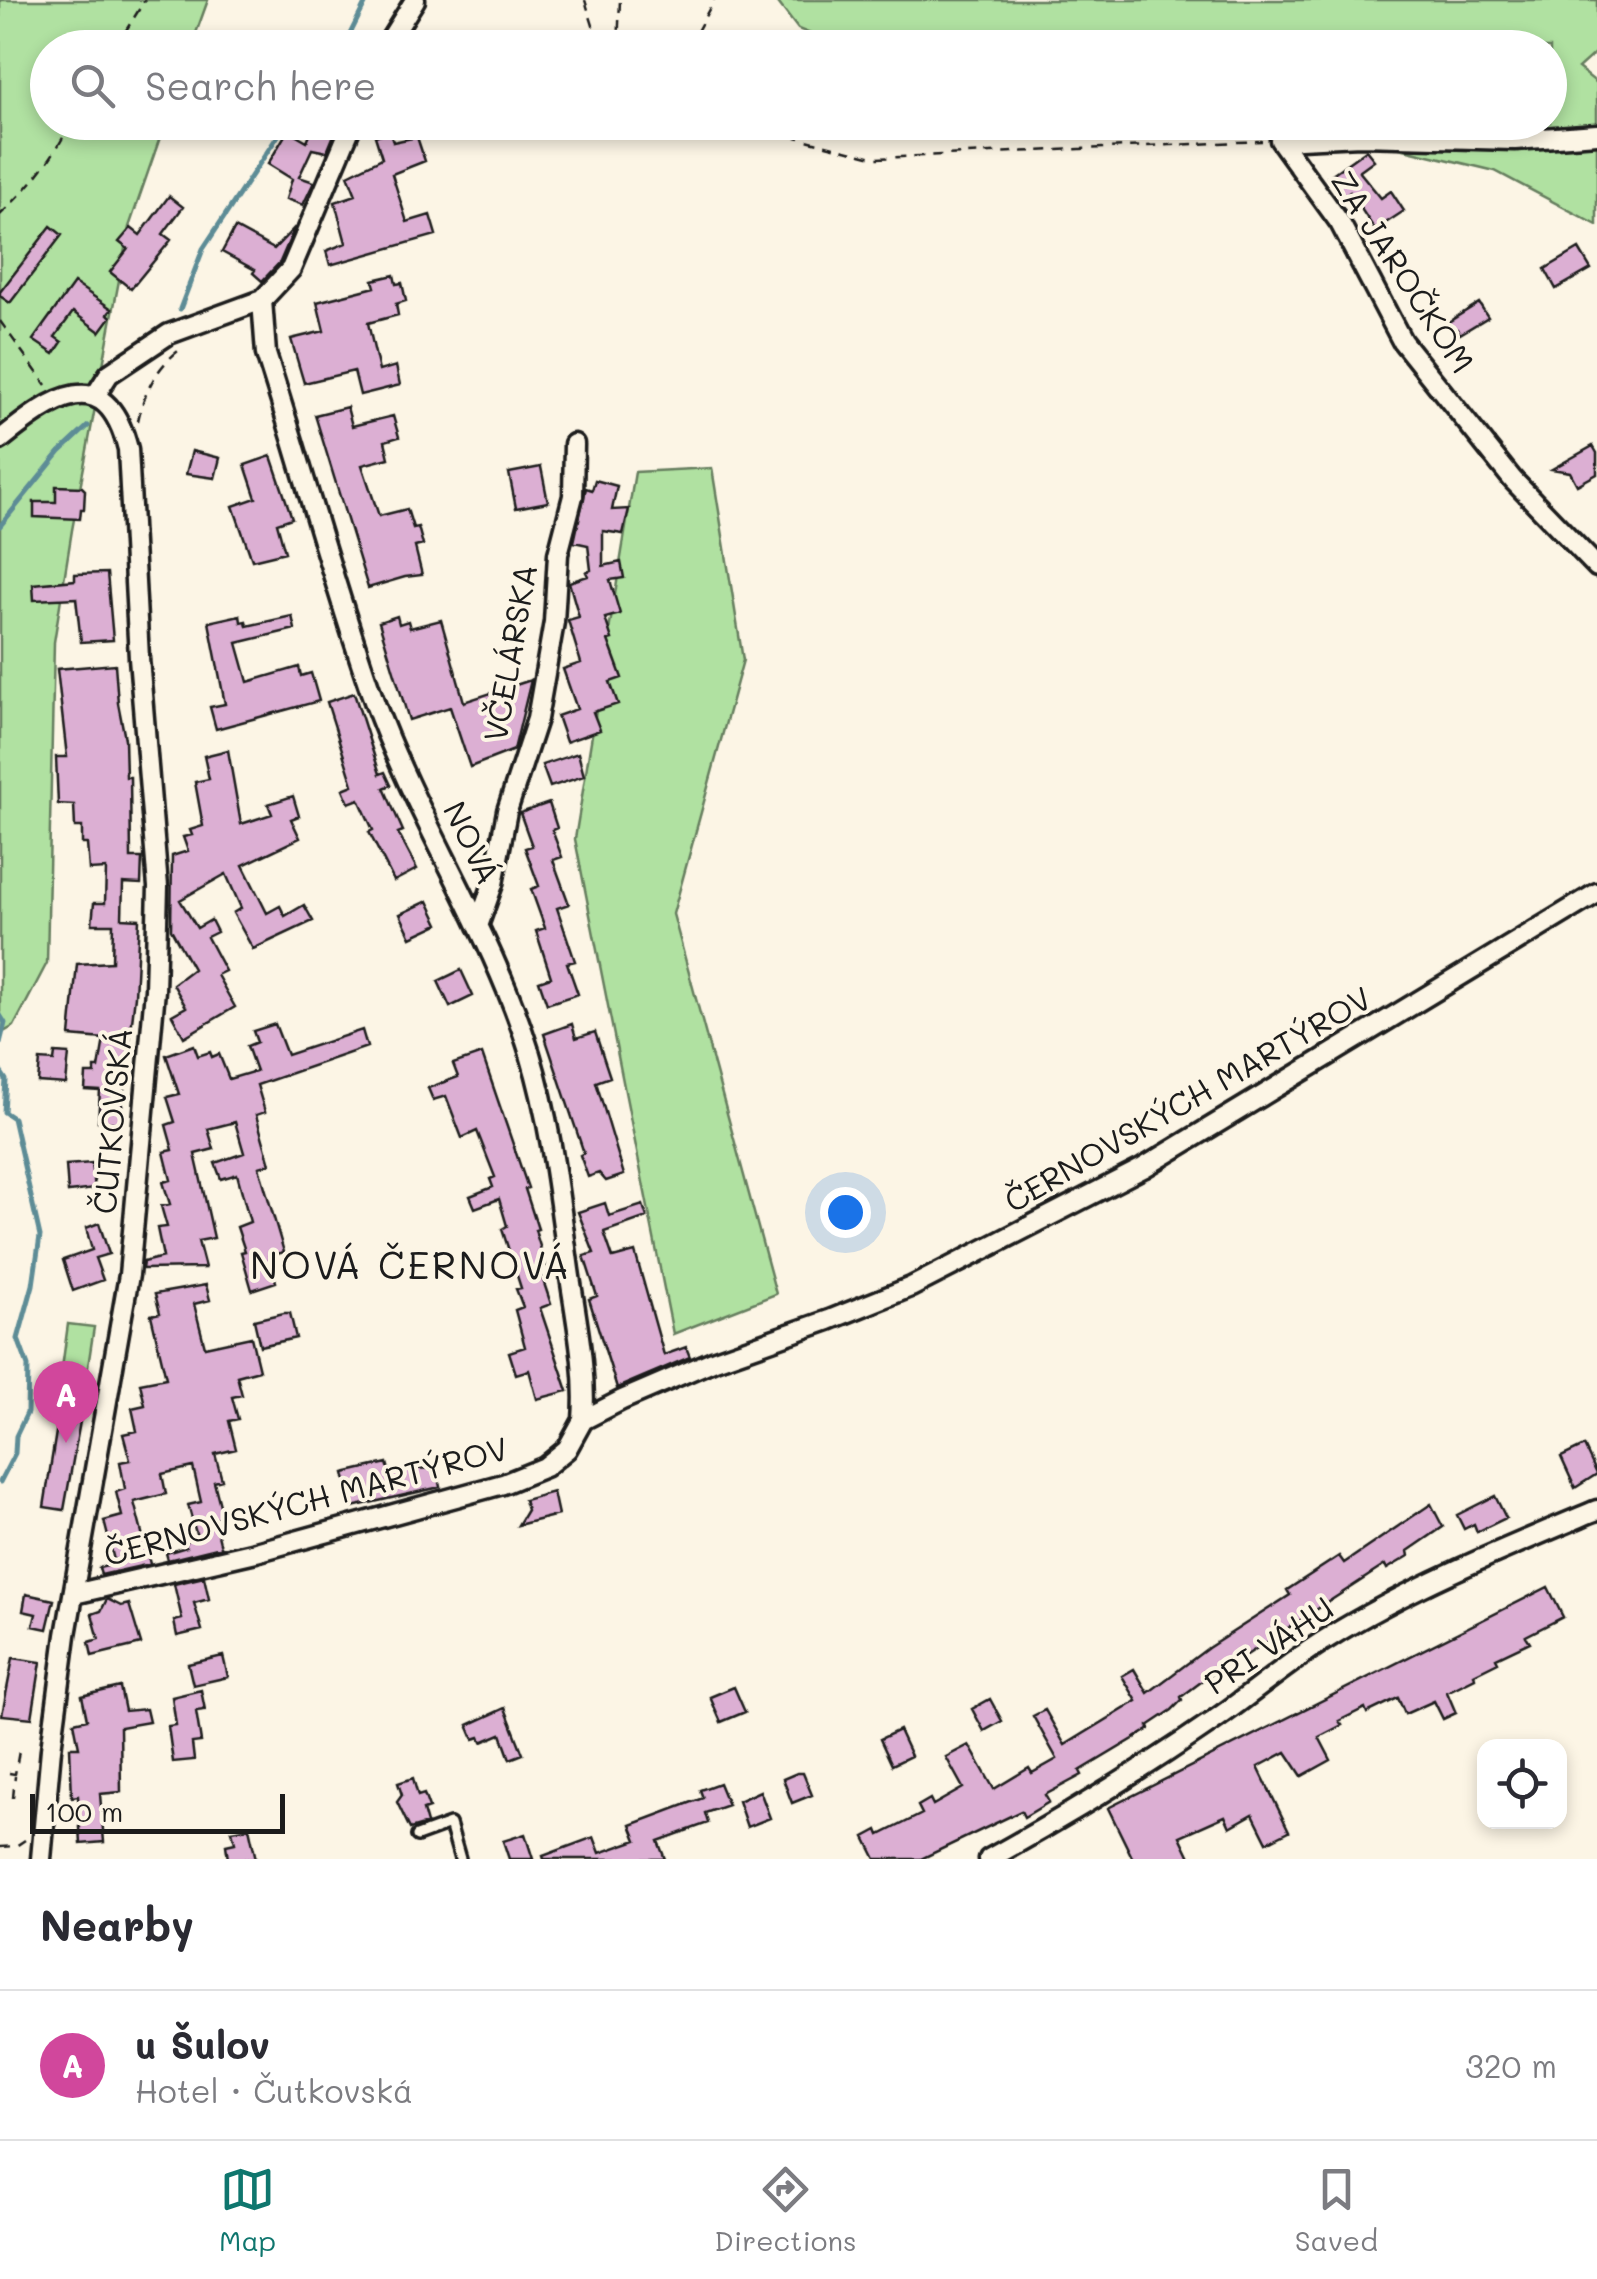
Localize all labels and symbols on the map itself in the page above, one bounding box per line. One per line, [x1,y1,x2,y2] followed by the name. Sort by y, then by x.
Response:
[1323,162,1485,380] street label: ZA JAROČKOM
[473,561,545,745] street label: VČELÁRSKA
[435,794,511,890] street label: NOVÁ
[996,976,1378,1221] street label: ČERNOVSKÝCH MARTÝROV
[82,1026,140,1216] street label: ČUTKOVSKÁ
[820,1187,871,1238] your location
[250,1239,572,1289] district label: NOVÁ ČERNOVÁ
[34,1360,98,1443] pin: A
[99,1426,512,1574] street label: ČERNOVSKÝCH MARTÝROV
[1195,1586,1340,1703] street label: PRI VÁHU
[30,1789,285,1834] scale bar

